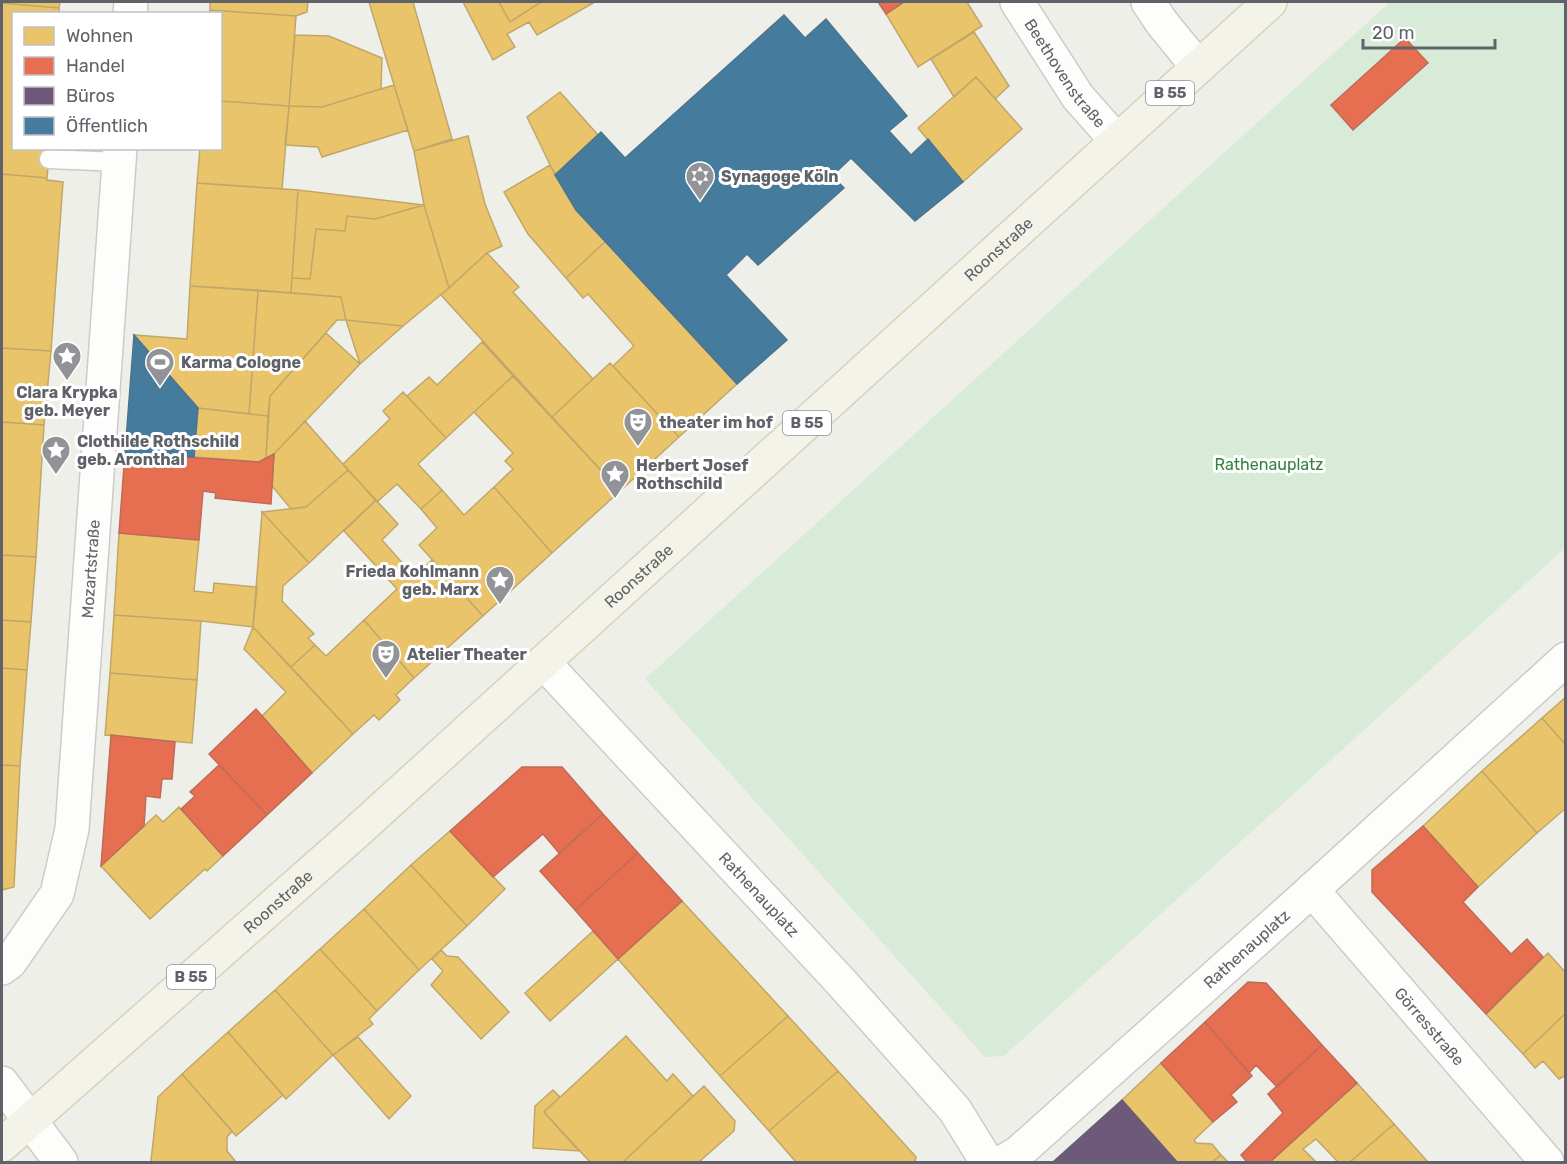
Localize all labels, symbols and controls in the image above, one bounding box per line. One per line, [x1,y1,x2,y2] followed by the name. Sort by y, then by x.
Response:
[12,12,222,150] legend
[1363,12,1495,50] scale bar
[1020,15,1109,132] street label: Beethovenstraße
[1372,22,1414,44] text: 20 m
[66,25,133,47] text: Wohnen
[66,55,125,77] text: Handel
[1146,81,1194,105] road number: B 55
[66,85,115,107] text: Büros
[66,115,148,137] text: Öffentlich
[684,160,716,202] synagogue icon: Synagoge Köln
[721,167,839,186] place label: Synagoge Köln
[960,213,1037,285] street label: Roonstraße
[51,340,83,382] place icon: Clara Krypka geb. Meyer
[144,346,176,388] sports icon: Karma Cologne
[181,353,301,372] place label: Karma Cologne
[16,383,118,420] place label: Clara Krypka geb. Meyer
[622,406,654,448] theatre icon: theater im hof
[783,411,831,435] road number: B 55
[659,413,774,432] place label: theater im hof
[77,432,239,469] place label: Clothilde Rothschild geb. Aronthal
[40,434,72,476] place icon: Clothilde Rothschild geb. Aronthal
[1215,455,1323,474] park label: Rathenauplatz
[636,456,749,493] place label: Herbert Josef Rothschild
[599,458,631,500] place icon: Herbert Josef Rothschild
[78,519,104,619] street label: Mozartstraße
[601,540,677,612] street label: Roonstraße
[345,562,480,599] place label: Frieda Kohlmann geb. Marx
[484,564,516,606] place icon: Frieda Kohlmann geb. Marx
[370,638,402,680] theatre icon: Atelier Theater
[407,645,528,664] place label: Atelier Theater
[715,848,803,941] street label: Rathenauplatz
[240,866,317,937] street label: Roonstraße
[1200,906,1294,992] street label: Rathenauplatz
[167,965,215,989] road number: B 55
[1390,984,1468,1069] street label: Görresstraße

